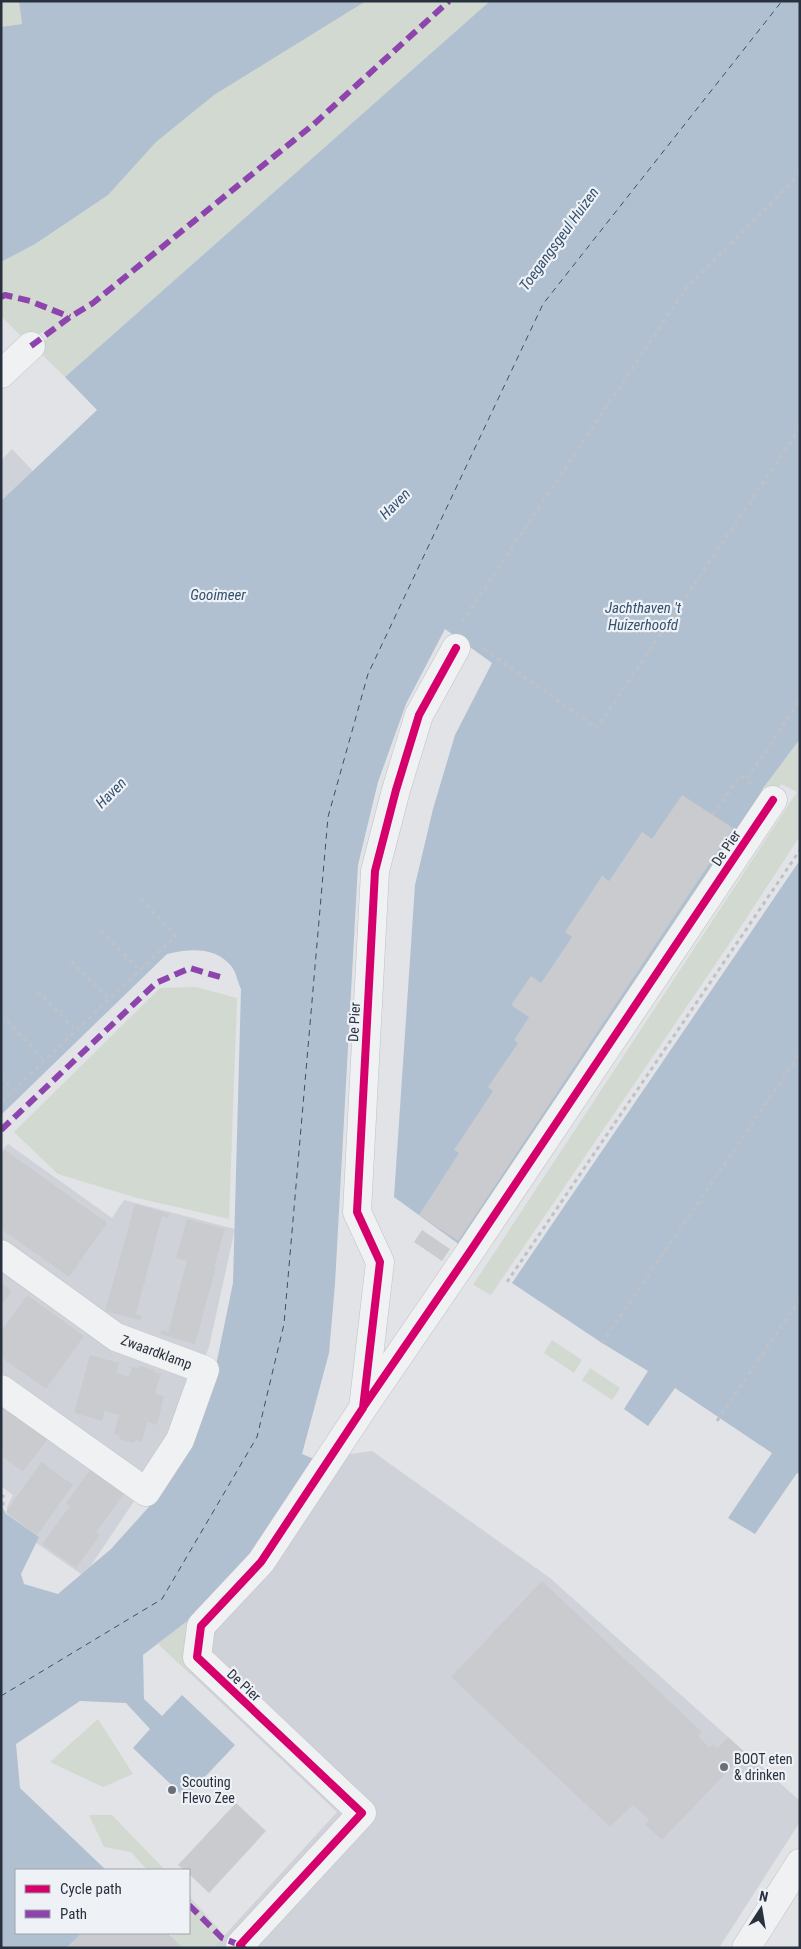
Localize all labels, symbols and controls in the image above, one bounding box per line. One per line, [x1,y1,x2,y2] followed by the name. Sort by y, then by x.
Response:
[515,184,603,294] water label: Toegangsgeul Huizen
[376,485,414,523] water label: Haven
[190,586,246,604] water label: Gooimeer
[605,599,682,634] water label: Jachthaven 't Huizerhoofd
[92,774,130,812] water label: Haven
[708,827,744,869] street label: De Pier
[345,1002,363,1042] street label: De Pier
[119,1332,194,1372] street label: Zwaardklamp
[224,1666,264,1704] street label: De Pier
[734,1751,793,1783] place label: BOOT eten & drinken
[718,1761,730,1773] marker: BOOT eten & drinken
[182,1774,235,1806] place label: Scouting Flevo Zee
[166,1784,178,1796] marker: Scouting Flevo Zee
[15,1869,190,1934] legend
[60,1880,122,1898] text: Cycle path
[736,1884,786,1934] north arrow
[758,1888,770,1905] text: N
[60,1905,87,1923] text: Path

